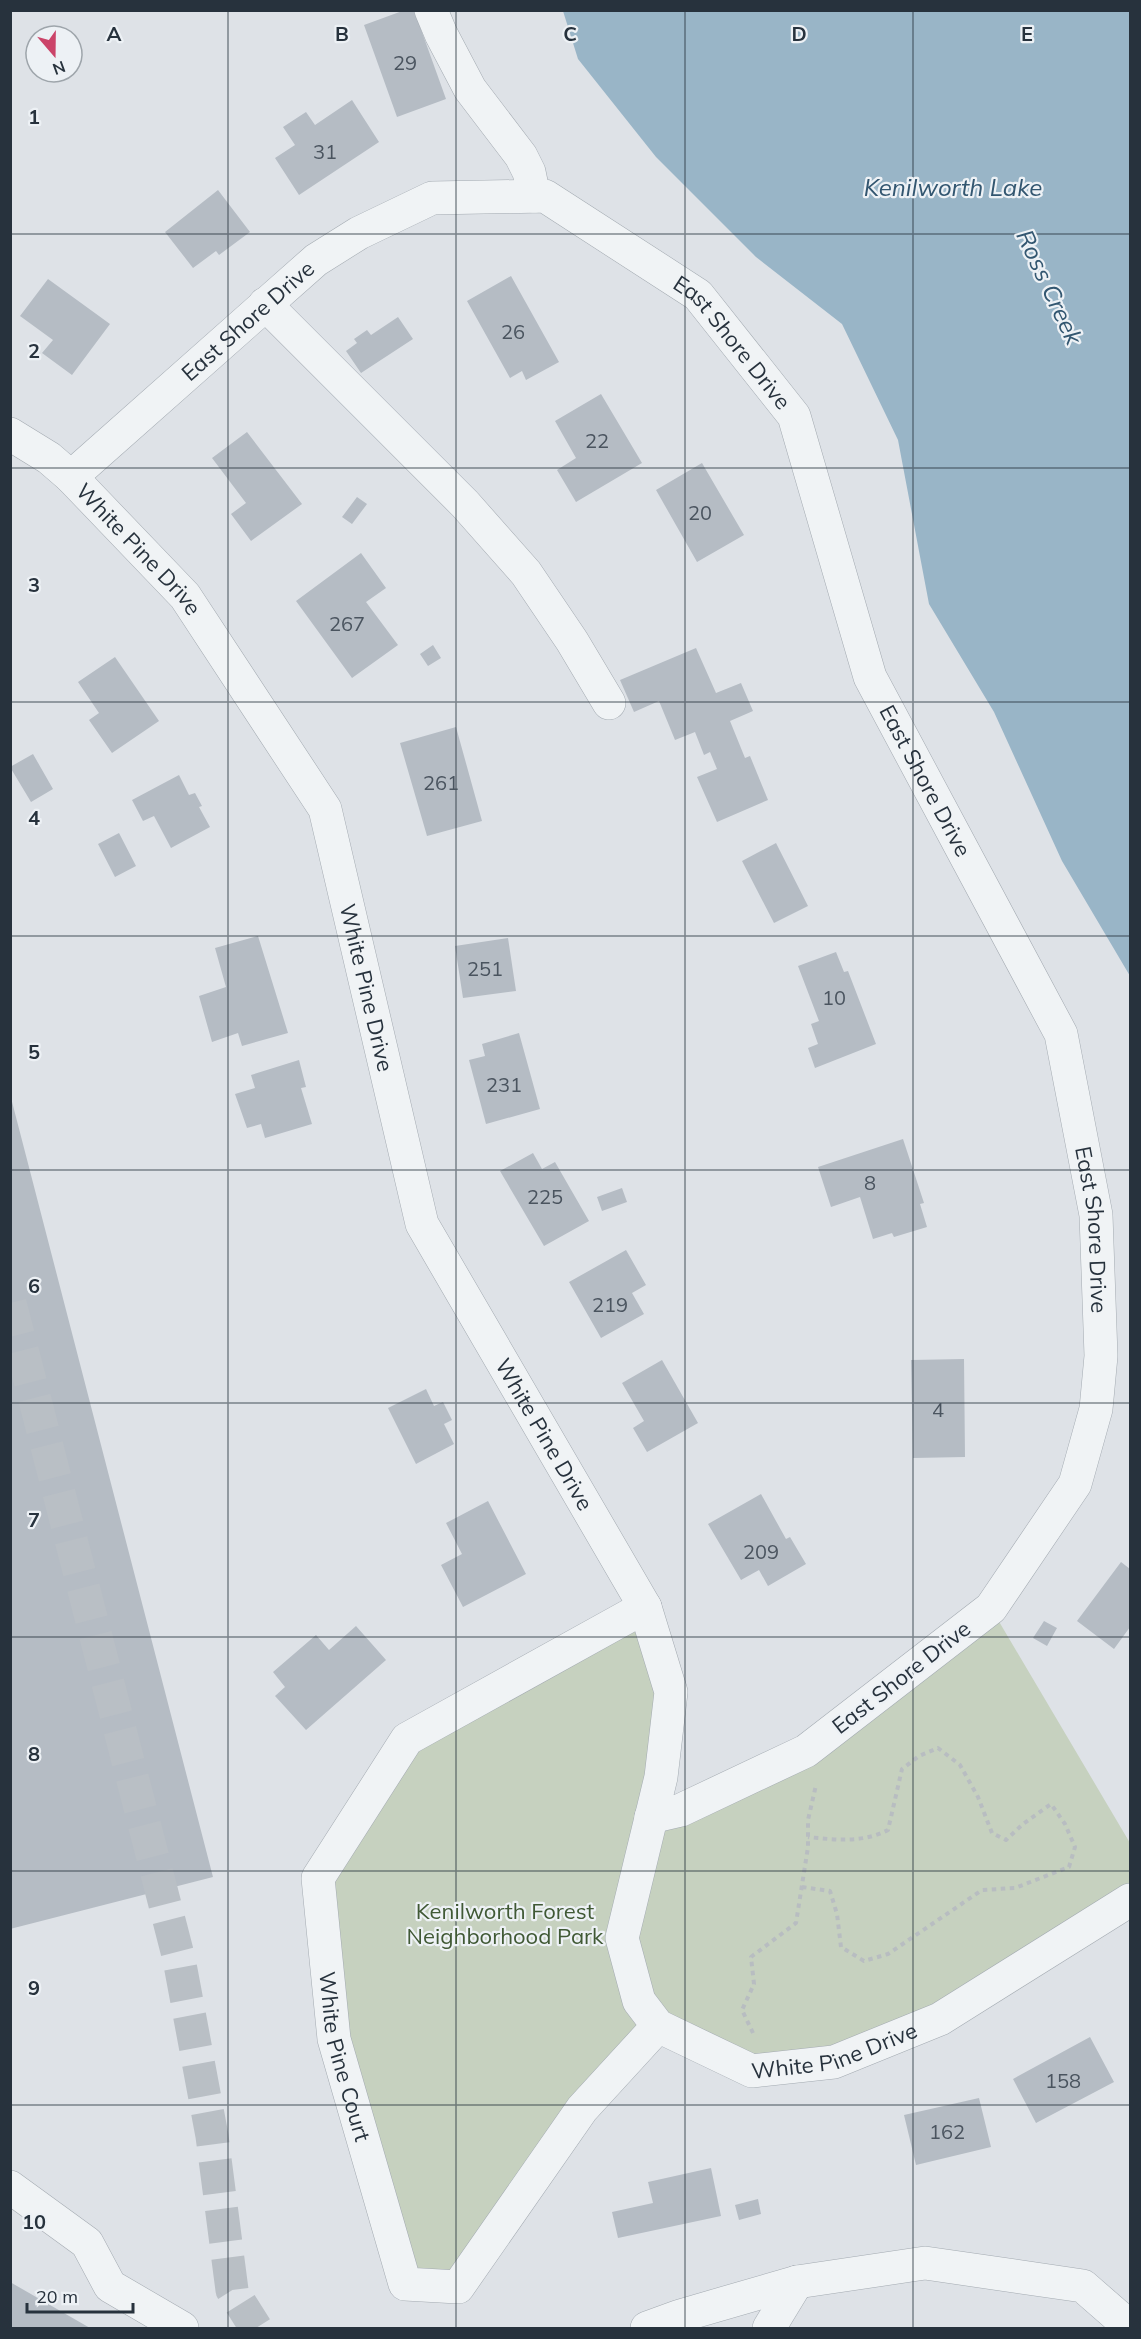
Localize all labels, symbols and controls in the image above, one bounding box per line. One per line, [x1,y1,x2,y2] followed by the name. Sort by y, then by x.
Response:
[107,21,122,46] text: A
[335,21,349,46] text: B
[563,21,577,46] text: C
[791,21,807,46] text: D
[1021,21,1033,46] text: E
[24,24,84,84] north arrow
[393,50,417,75] house number: 29
[50,57,68,80] text: N
[28,104,40,129] text: 1
[313,139,337,164] house number: 31
[864,172,1042,202] water label: Kenilworth Lake
[1010,225,1090,350] water label: Ross Creek
[175,254,320,387] street label: East Shore Drive
[668,269,797,415] street label: East Shore Drive
[501,319,525,344] house number: 26
[28,338,40,363] text: 2
[585,428,609,453] house number: 22
[70,477,208,620] street label: White Pine Drive
[688,500,712,525] house number: 20
[28,572,40,597] text: 3
[329,611,365,636] house number: 267
[873,700,977,861] street label: East Shore Drive
[423,770,459,795] house number: 261
[28,805,40,830] text: 4
[334,901,400,1074] street label: White Pine Drive
[467,956,503,981] house number: 251
[822,985,846,1010] house number: 10
[28,1039,40,1064] text: 5
[486,1072,522,1097] house number: 231
[1069,1144,1113,1314] street label: East Shore Drive
[864,1170,876,1195] house number: 8
[527,1184,563,1209] house number: 225
[28,1273,40,1298] text: 6
[592,1292,628,1317] house number: 219
[489,1353,600,1515] street label: White Pine Drive
[932,1397,944,1422] house number: 4
[28,1507,40,1532] text: 7
[743,1539,779,1564] house number: 209
[826,1614,976,1740] street label: East Shore Drive
[28,1741,40,1766] text: 8
[407,1897,604,1950] park label: Kenilworth Forest Neighborhood Park
[313,1970,377,2145] street label: White Pine Court
[28,1975,40,2000] text: 9
[750,2016,921,2085] street label: White Pine Drive
[1045,2068,1081,2093] house number: 158
[929,2119,965,2144] house number: 162
[22,2209,46,2234] text: 10
[27,2276,134,2314] scale bar
[36,2285,78,2308] text: 20 m

